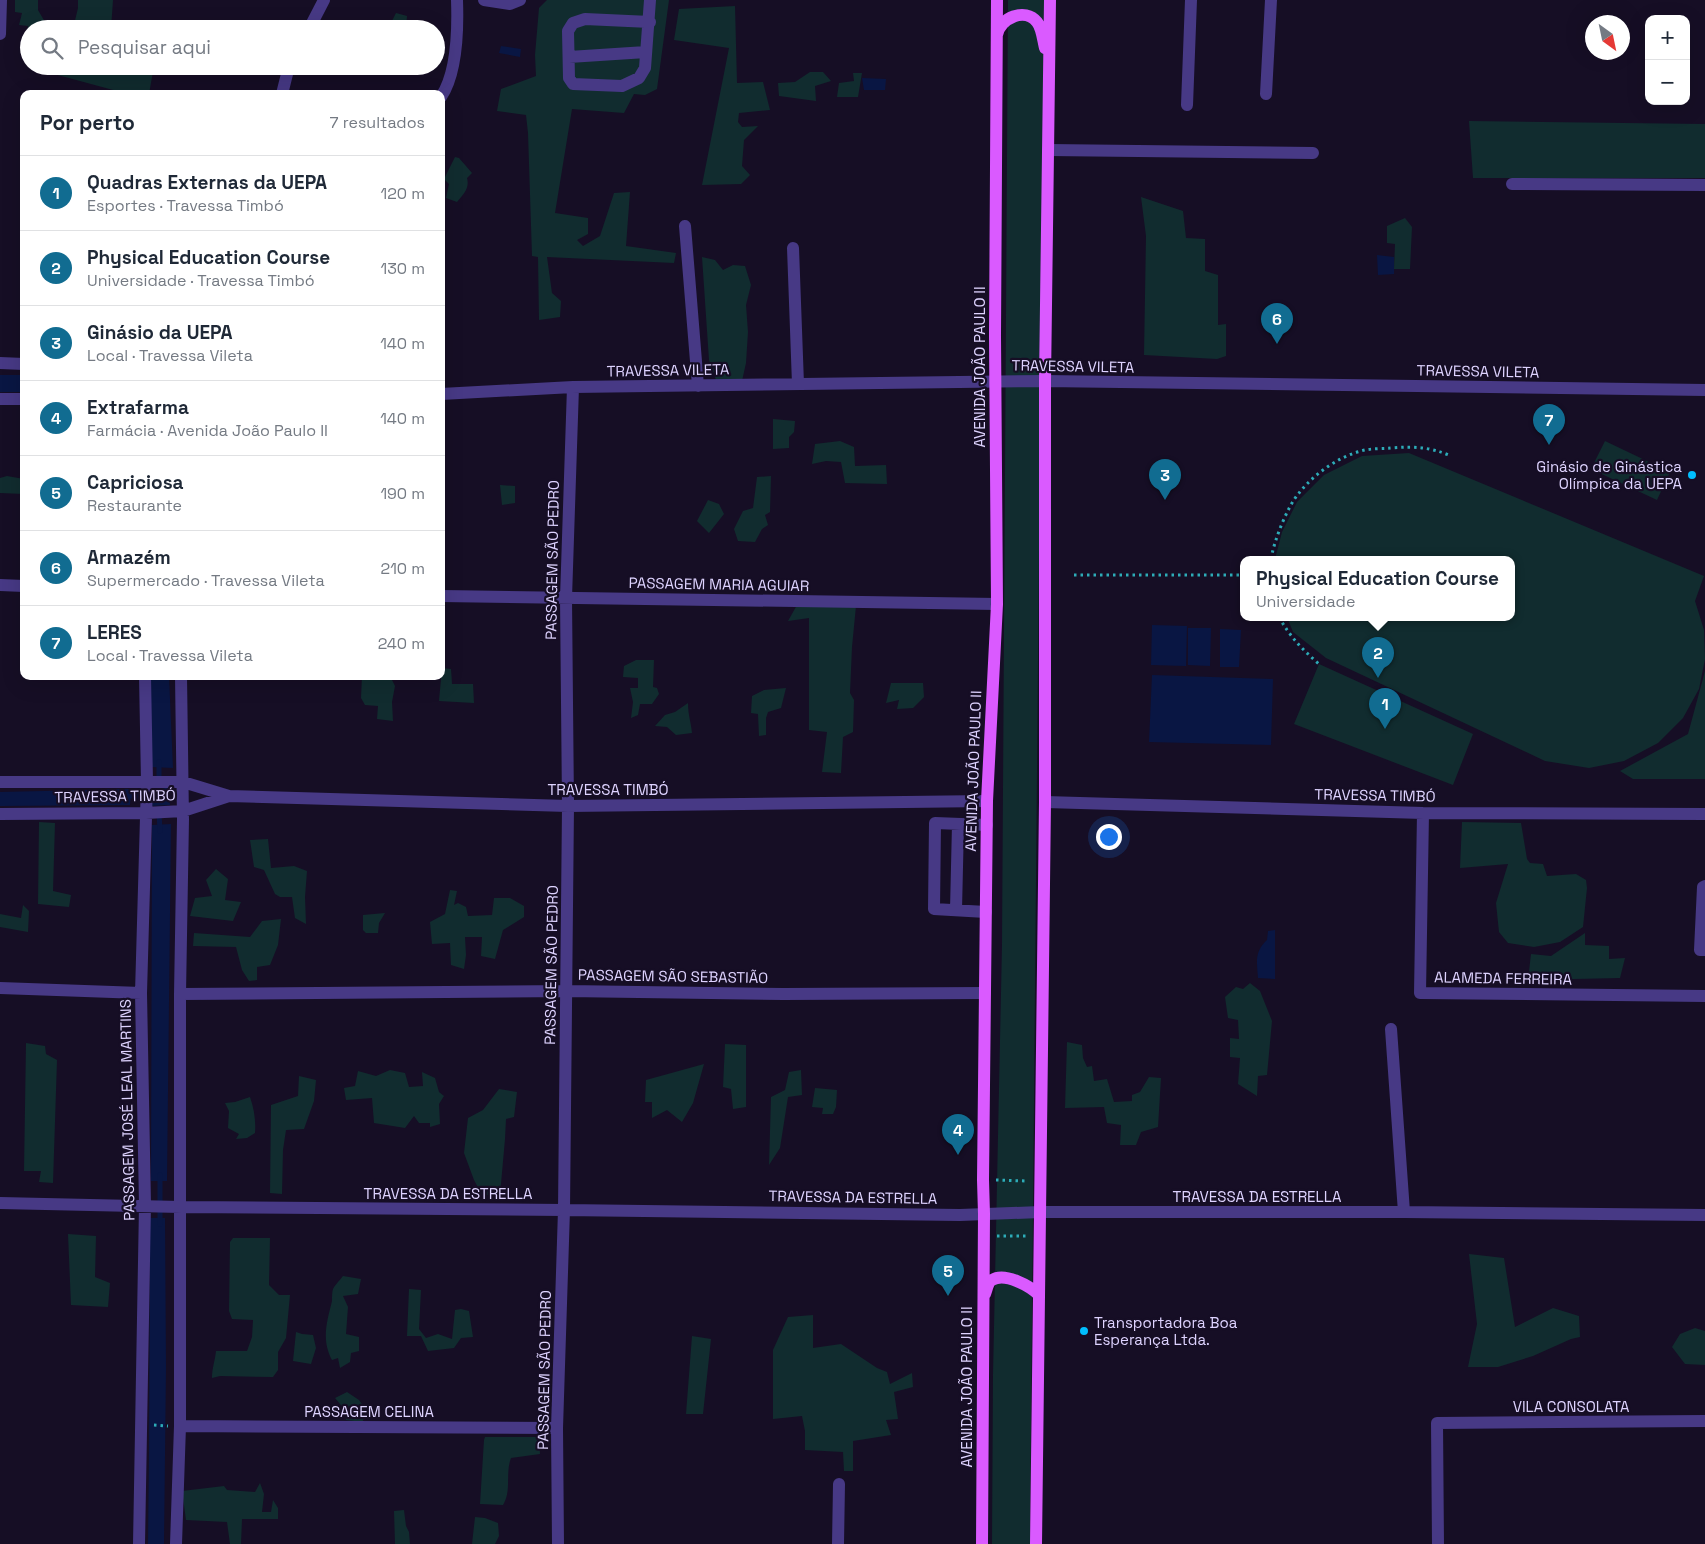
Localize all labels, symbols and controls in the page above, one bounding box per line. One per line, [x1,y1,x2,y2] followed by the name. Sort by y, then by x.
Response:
[1585,15,1630,60] north arrow
[1645,15,1690,105] map controls
[1645,15,1690,60] button: +
[20,20,445,75] search box
[38,34,66,62] icon: search
[78,35,211,60] text: Pesquisar aqui
[1645,60,1690,105] button: −
[40,109,135,136] text: Por perto
[330,112,425,133] text: 7 resultados
[87,170,327,195] text: Quadras Externas da UEPA
[52,183,60,204] text: 1
[381,183,425,204] text: 120 m
[87,195,284,216] text: Esportes · Travessa Timbó
[87,245,330,270] text: Physical Education Course
[51,258,61,279] text: 2
[381,258,425,279] text: 130 m
[87,270,315,291] text: Universidade · Travessa Timbó
[970,286,989,448] street label: AVENIDA JOÃO PAULO II
[1261,303,1293,344] pin: 6
[87,320,232,345] text: Ginásio da UEPA
[51,333,61,354] text: 3
[380,333,425,354] text: 140 m
[87,345,253,366] text: Local · Travessa Vileta
[1012,355,1135,377] street label: TRAVESSA VILETA
[607,359,730,381] street label: TRAVESSA VILETA
[1417,360,1540,382] street label: TRAVESSA VILETA
[87,395,189,420] text: Extrafarma
[1533,404,1565,445] pin: 7
[51,408,61,429] text: 4
[380,408,425,429] text: 140 m
[87,420,328,441] text: Farmácia · Avenida João Paulo II
[1536,457,1683,493] place label: Ginásio de Ginástica Olímpica da UEPA
[1149,459,1181,500] pin: 3
[1686,469,1698,481] marker: Ginásio de Ginástica Olímpica da UEPA
[87,470,184,495] text: Capriciosa
[541,480,563,640] street label: PASSAGEM SÃO PEDRO
[51,483,61,504] text: 5
[380,483,425,504] text: 190 m
[87,495,182,516] text: Restaurante
[87,545,171,570] text: Armazém
[1240,556,1515,621] popup
[51,558,61,579] text: 6
[381,558,425,579] text: 210 m
[1256,566,1499,591] text: Physical Education Course
[87,570,325,591] text: Supermercado · Travessa Vileta
[629,573,809,595] street label: PASSAGEM MARIA AGUIAR
[1256,591,1355,612] text: Universidade
[87,620,142,645] text: LERES
[52,633,60,654] text: 7
[378,633,425,654] text: 240 m
[1362,637,1394,678] pin: 2
[87,645,253,666] text: Local · Travessa Vileta
[1369,688,1401,729] pin: 1
[961,690,985,852] street label: AVENIDA JOÃO PAULO II
[547,780,669,799] street label: TRAVESSA TIMBÓ
[1314,784,1436,806] street label: TRAVESSA TIMBÓ
[54,785,176,807] street label: TRAVESSA TIMBÓ
[1096,824,1122,850] your location
[540,885,562,1045] street label: PASSAGEM SÃO PEDRO
[578,965,768,987] street label: PASSAGEM SÃO SEBASTIÃO
[1434,967,1573,989] street label: ALAMEDA FERREIRA
[116,999,138,1221] street label: PASSAGEM JOSÉ LEAL MARTINS
[942,1114,974,1155] pin: 4
[364,1184,533,1203] street label: TRAVESSA DA ESTRELLA
[768,1186,938,1208] street label: TRAVESSA DA ESTRELLA
[1173,1187,1342,1206] street label: TRAVESSA DA ESTRELLA
[932,1255,964,1296] pin: 5
[533,1290,555,1450] street label: PASSAGEM SÃO PEDRO
[957,1306,976,1468] street label: AVENIDA JOÃO PAULO II
[1094,1313,1238,1349] place label: Transportadora Boa Esperança Ltda.
[1078,1325,1090,1337] marker: Transportadora Boa Esperança Ltda.
[1513,1397,1630,1416] street label: VILA CONSOLATA
[304,1402,434,1421] street label: PASSAGEM CELINA

